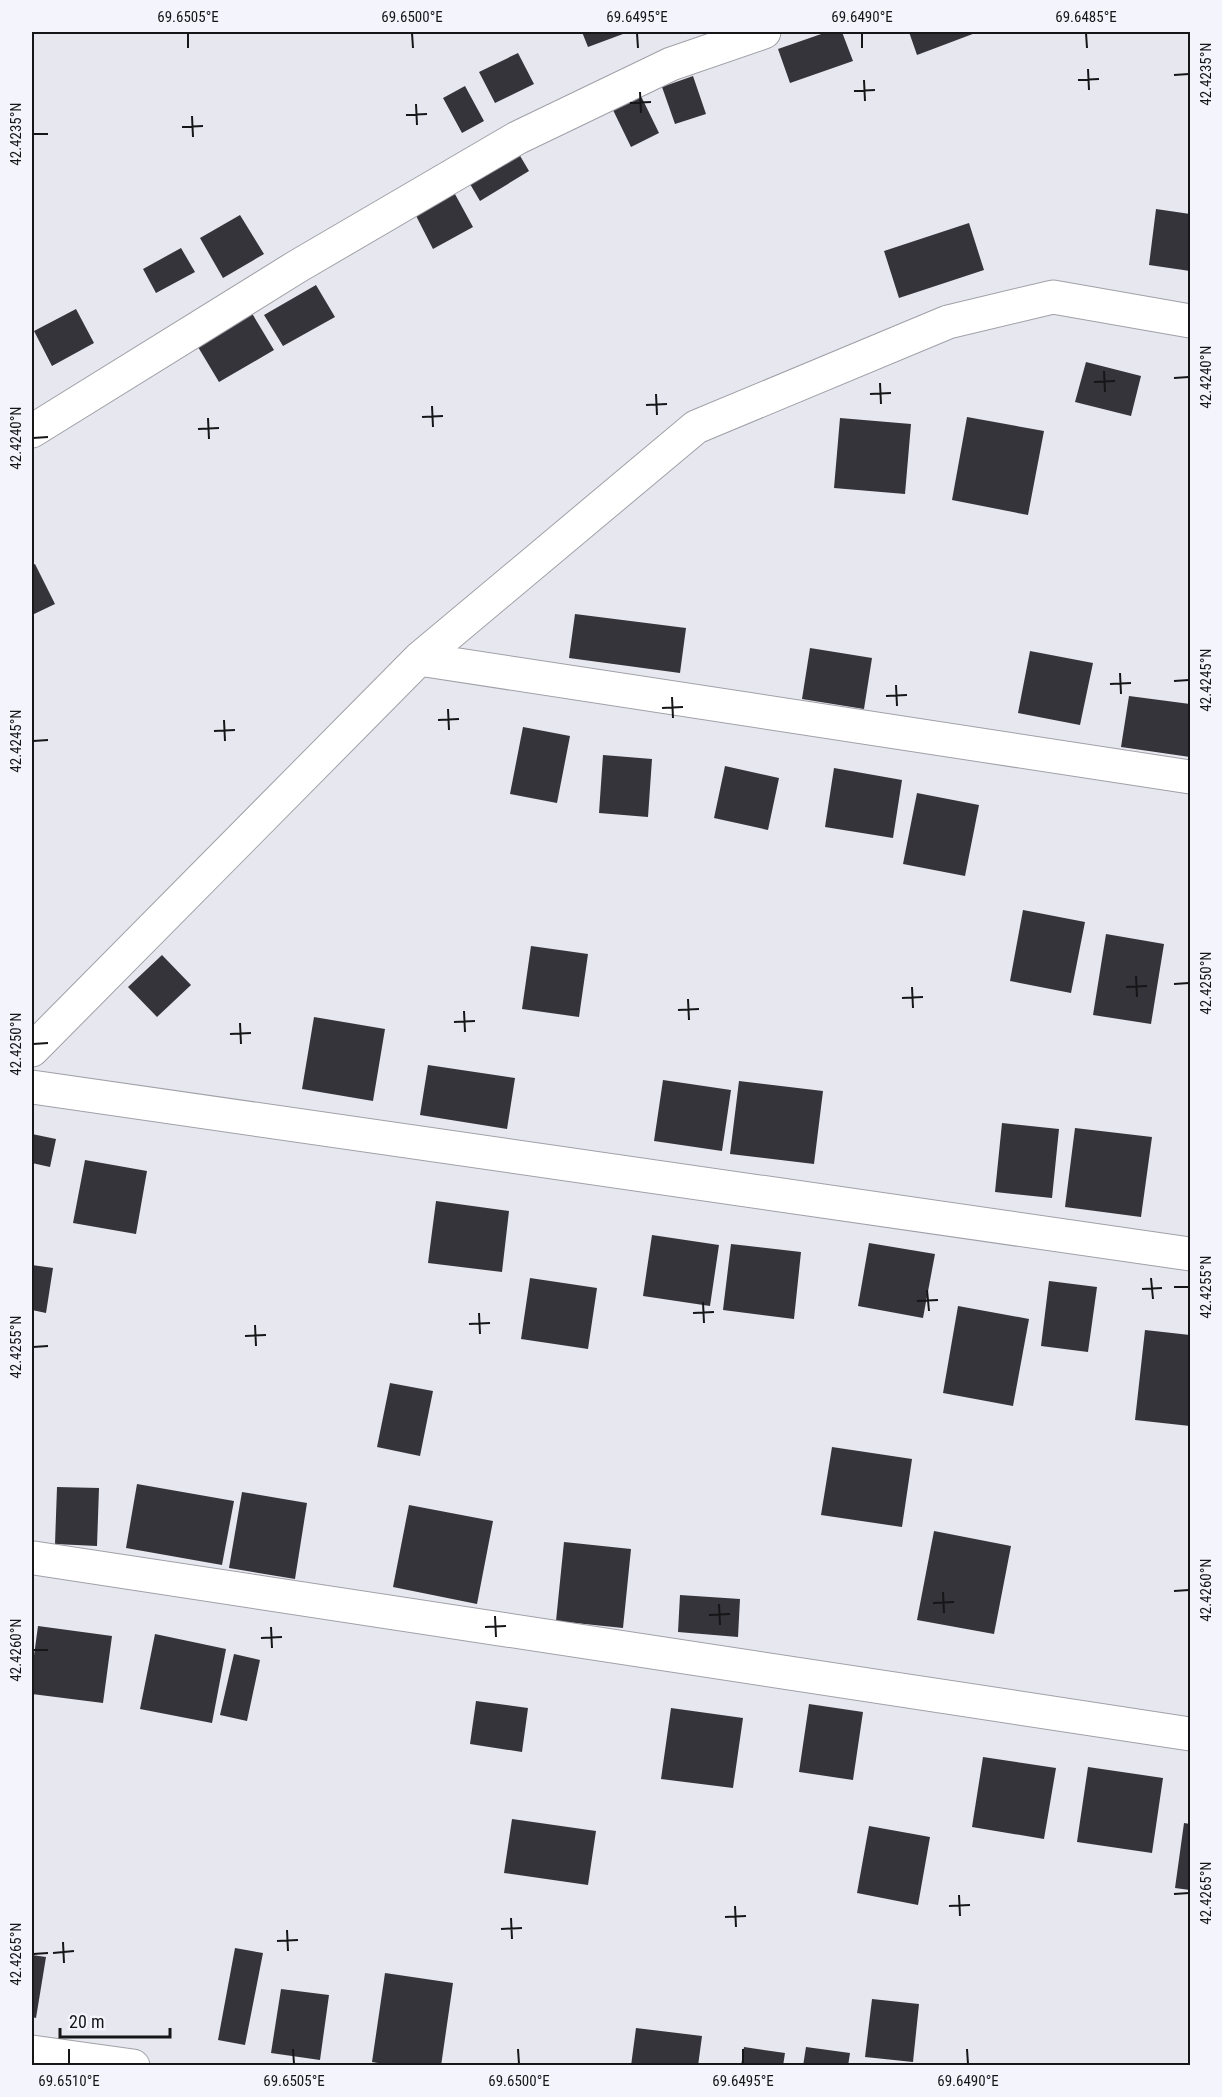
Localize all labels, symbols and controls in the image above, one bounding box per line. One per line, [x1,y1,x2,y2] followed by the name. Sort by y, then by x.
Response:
[157,8,219,26] text: 69.6505°E
[381,8,443,26] text: 69.6500°E
[606,8,668,26] text: 69.6495°E
[831,8,893,26] text: 69.6490°E
[1055,8,1117,26] text: 69.6485°E
[1197,42,1215,106] text: 42.4235°N
[7,102,25,166] text: 42.4235°N
[1197,345,1215,409] text: 42.4240°N
[7,406,25,470] text: 42.4240°N
[1197,648,1215,712] text: 42.4245°N
[7,709,25,773] text: 42.4245°N
[1197,951,1215,1015] text: 42.4250°N
[7,1012,25,1076] text: 42.4250°N
[1197,1255,1215,1319] text: 42.4255°N
[7,1315,25,1379] text: 42.4255°N
[1197,1558,1215,1622] text: 42.4260°N
[7,1618,25,1682] text: 42.4260°N
[1197,1861,1215,1925] text: 42.4265°N
[7,1922,25,1986] text: 42.4265°N
[60,2001,170,2039] scale bar
[69,2011,104,2032] text: 20 m
[38,2072,100,2090] text: 69.6510°E
[263,2072,325,2090] text: 69.6505°E
[488,2072,550,2090] text: 69.6500°E
[712,2072,774,2090] text: 69.6495°E
[937,2072,999,2090] text: 69.6490°E

